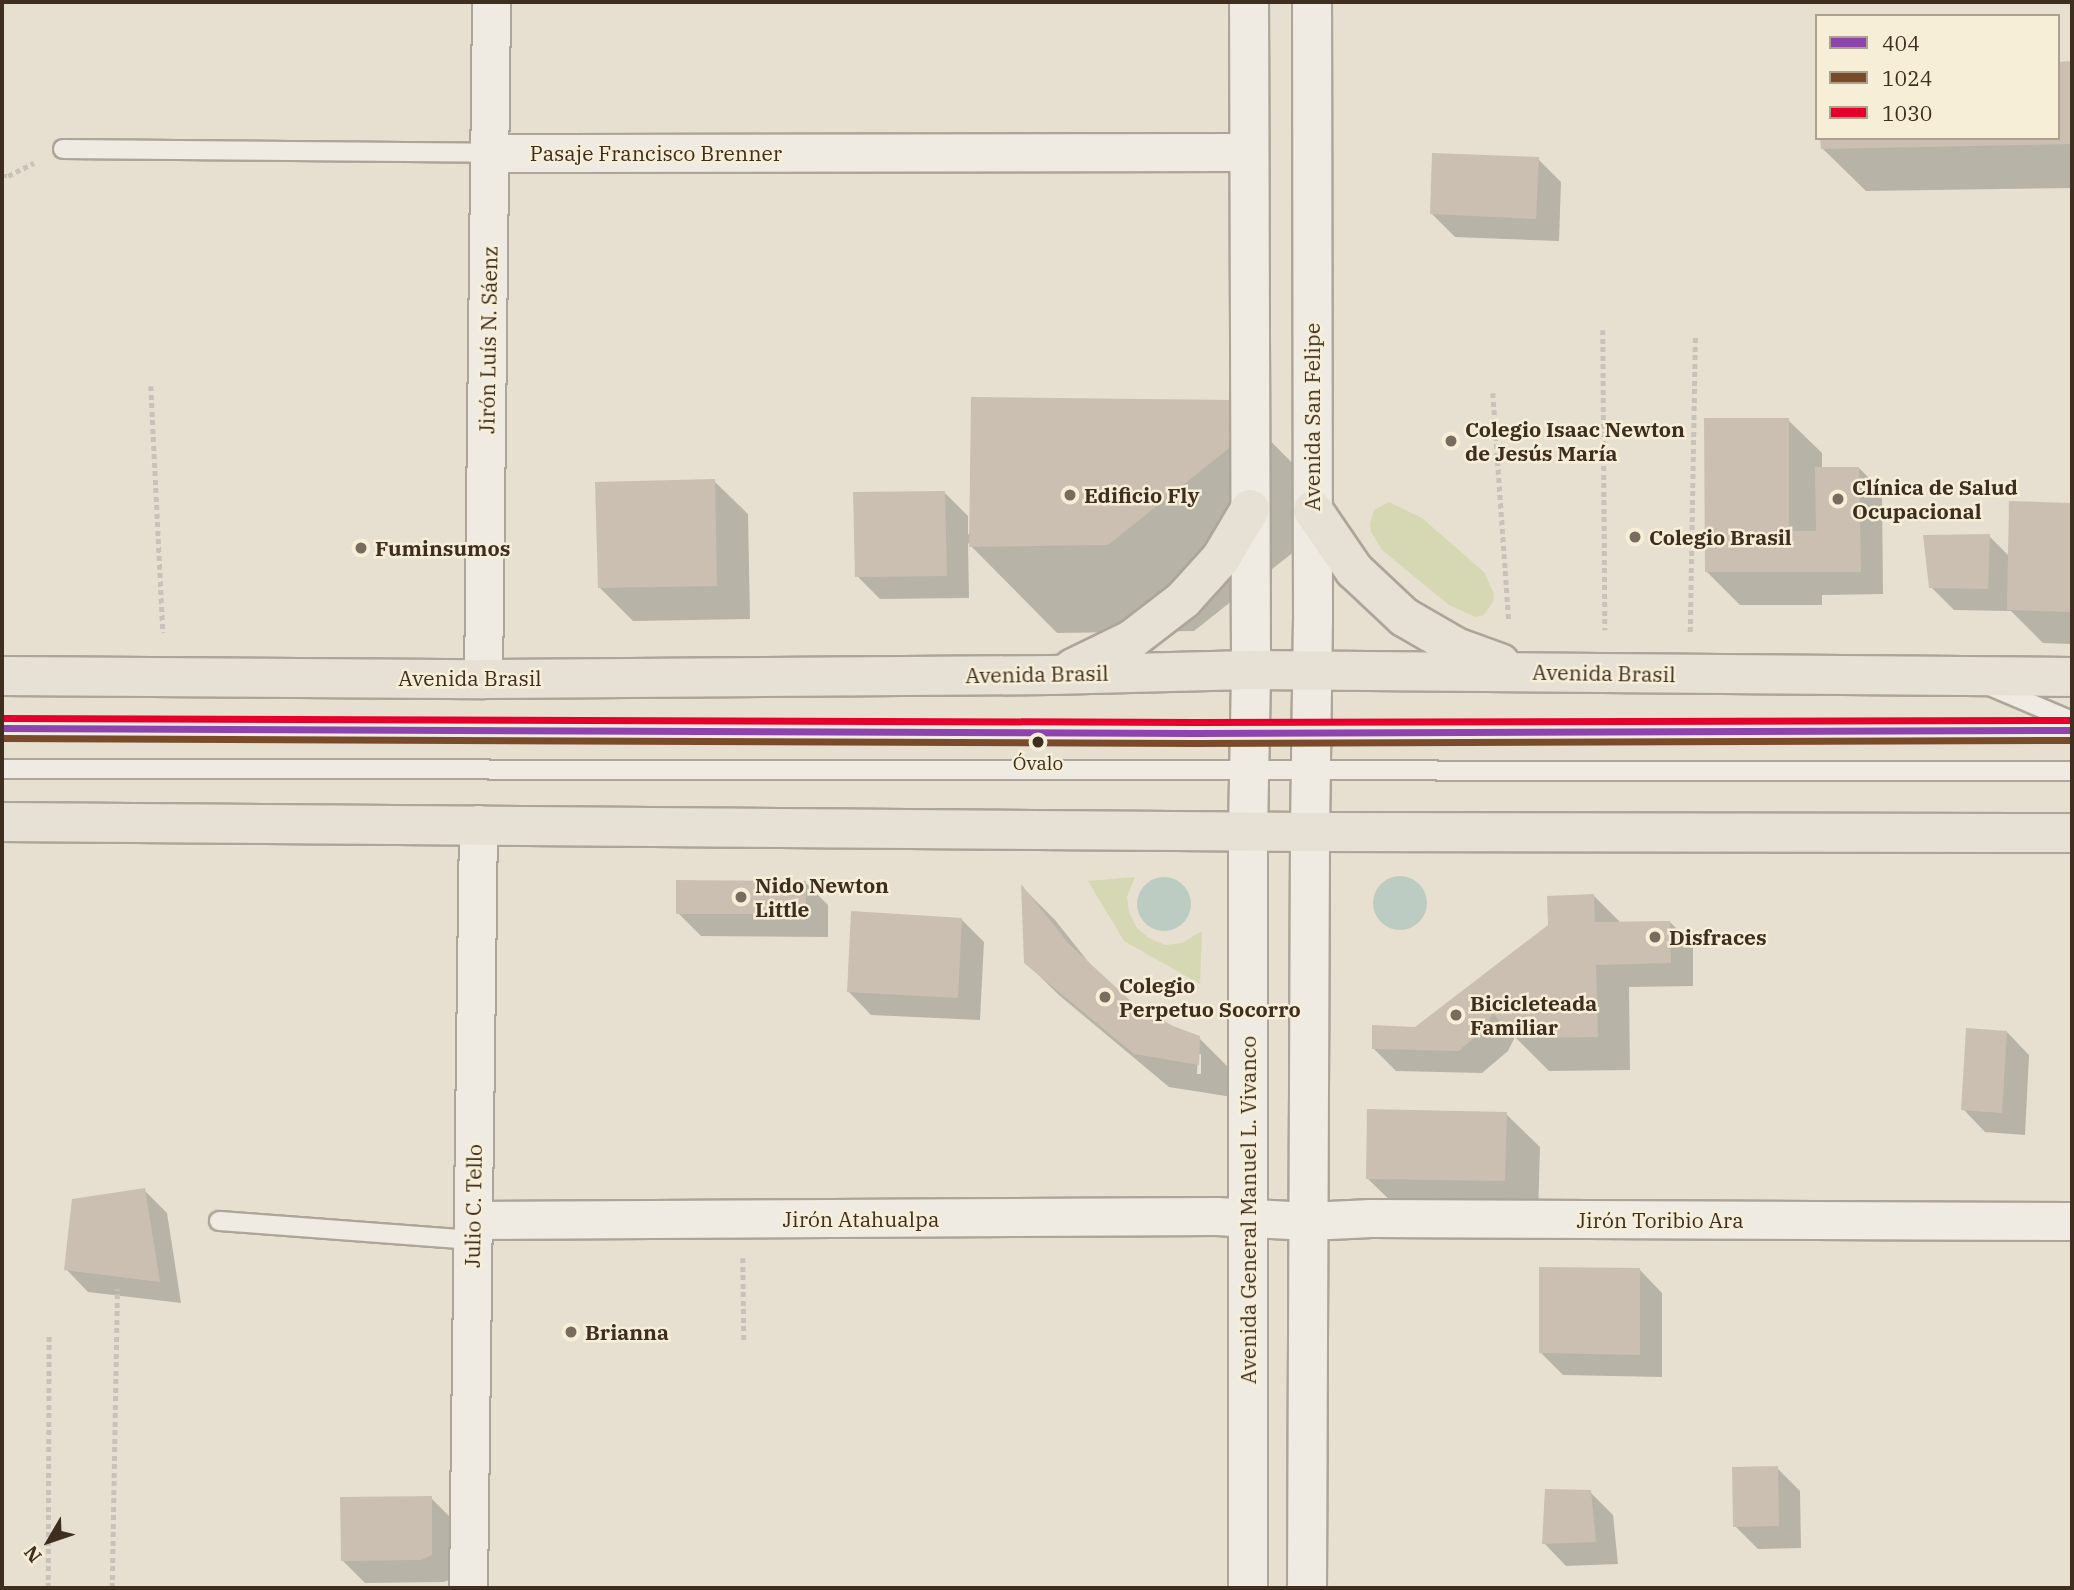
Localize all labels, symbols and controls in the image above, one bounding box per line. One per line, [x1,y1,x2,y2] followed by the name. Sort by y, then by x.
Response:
[1815,14,2060,140] legend
[1882,29,1920,57] text: 404
[1882,64,1932,92] text: 1024
[1882,99,1932,127] text: 1030
[530,140,782,166] street label: Pasaje Francisco Brenner
[474,246,502,434] street label: Jirón Luís N. Sáenz
[1299,323,1325,511] street label: Avenida San Felipe
[1465,416,1685,466] place label: Colegio Isaac Newton de Jesús María
[1443,433,1459,449] marker: Colegio Isaac Newton de Jesús María
[1852,474,2018,524] place label: Clínica de Salud Ocupacional
[1084,482,1199,508] place label: Edificio Fly
[1062,487,1078,503] marker: Edificio Fly
[1830,491,1846,507] marker: Clínica de Salud Ocupacional
[1649,524,1792,550] place label: Colegio Brasil
[1627,529,1643,545] marker: Colegio Brasil
[375,535,510,561] place label: Fuminsumos
[353,540,369,556] marker: Fuminsumos
[1532,659,1676,687] street label: Avenida Brasil
[965,660,1109,688] street label: Avenida Brasil
[398,665,542,691] street label: Avenida Brasil
[1031,735,1045,749] marker: Óvalo
[1013,753,1063,775] place label: Óvalo
[755,872,889,922] place label: Nido Newton Little
[733,889,749,905] marker: Nido Newton Little
[1669,924,1767,950] place label: Disfraces
[1647,929,1663,945] marker: Disfraces
[1119,972,1301,1022] place label: Colegio Perpetuo Socorro
[1097,989,1113,1005] marker: Colegio Perpetuo Socorro
[1470,990,1597,1040] place label: Bicicleteada Familiar
[1448,1007,1464,1023] marker: Bicicleteada Familiar
[1235,1036,1261,1384] street label: Avenida General Manuel L. Vivanco
[459,1144,487,1268] street label: Julio C. Tello
[782,1206,940,1232] street label: Jirón Atahualpa
[1576,1207,1744,1233] street label: Jirón Toribio Ara
[585,1319,669,1345] place label: Brianna
[563,1324,579,1340] marker: Brianna
[14,1506,84,1576] north arrow
[19,1541,47,1568] text: N

